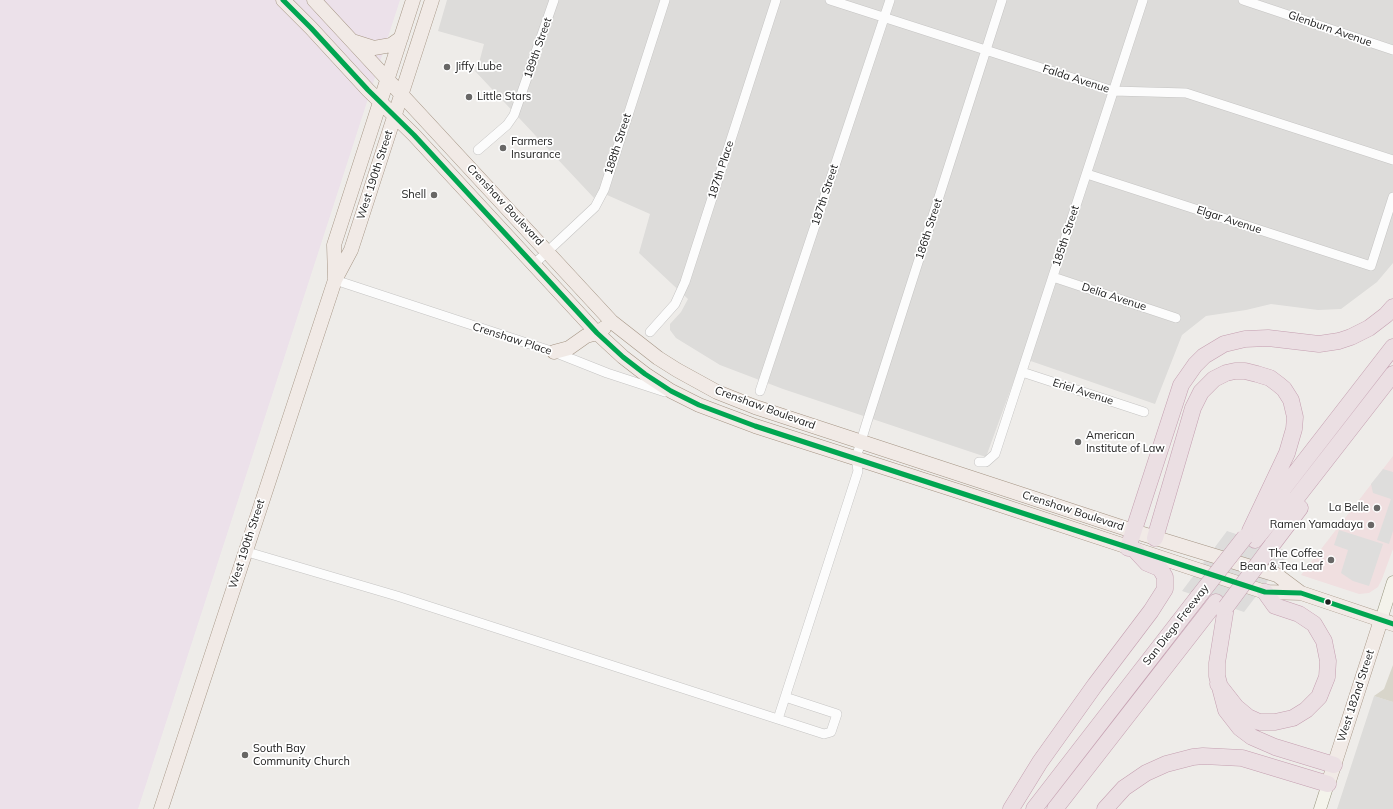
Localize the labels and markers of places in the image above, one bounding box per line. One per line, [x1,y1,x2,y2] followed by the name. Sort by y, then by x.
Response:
[455,60,502,74] place label: Jiffy Lube
[442,62,452,72] marker: Jiffy Lube
[477,90,531,104] place label: Little Stars
[464,92,474,102] marker: Little Stars
[511,135,560,161] place label: Farmers Insurance
[498,143,508,153] marker: Farmers Insurance
[401,188,426,202] place label: Shell
[429,190,439,200] marker: Shell
[1086,429,1165,455] place label: American Institute of Law
[1073,437,1083,447] marker: American Institute of Law
[1329,501,1369,515] place label: La Belle
[1372,503,1382,513] marker: La Belle
[1270,518,1363,532] place label: Ramen Yamadaya
[1366,520,1376,530] marker: Ramen Yamadaya
[1240,547,1323,573] place label: The Coffee Bean & Tea Leaf
[1326,555,1336,565] marker: The Coffee Bean & Tea Leaf
[1323,597,1333,607] unlabelled marker
[253,742,350,768] place label: South Bay Community Church
[240,750,250,760] marker: South Bay Community Church

